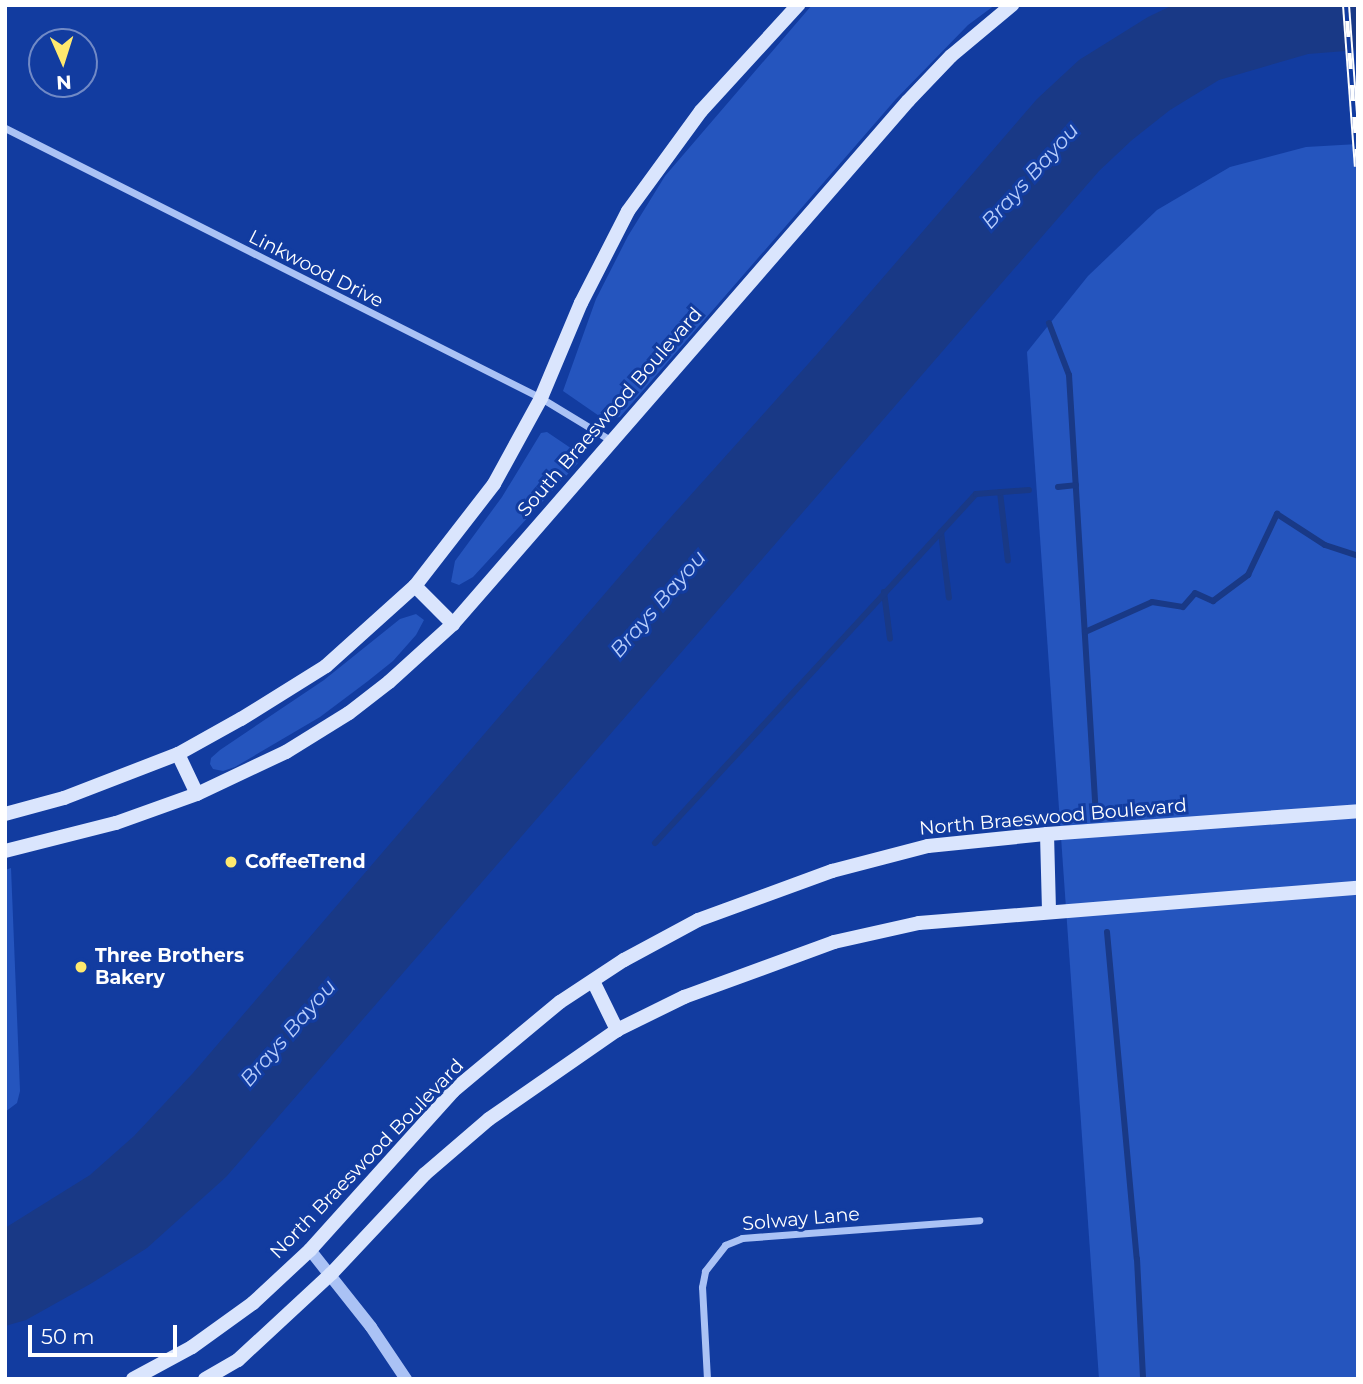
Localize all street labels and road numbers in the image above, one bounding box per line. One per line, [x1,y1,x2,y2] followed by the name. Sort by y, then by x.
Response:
[245,225,387,313] street label: Linkwood Drive
[513,303,707,521] street label: South Braeswood Boulevard
[918,794,1188,840] street label: North Braeswood Boulevard
[265,1054,469,1264] street label: North Braeswood Boulevard
[741,1203,861,1235] street label: Solway Lane

